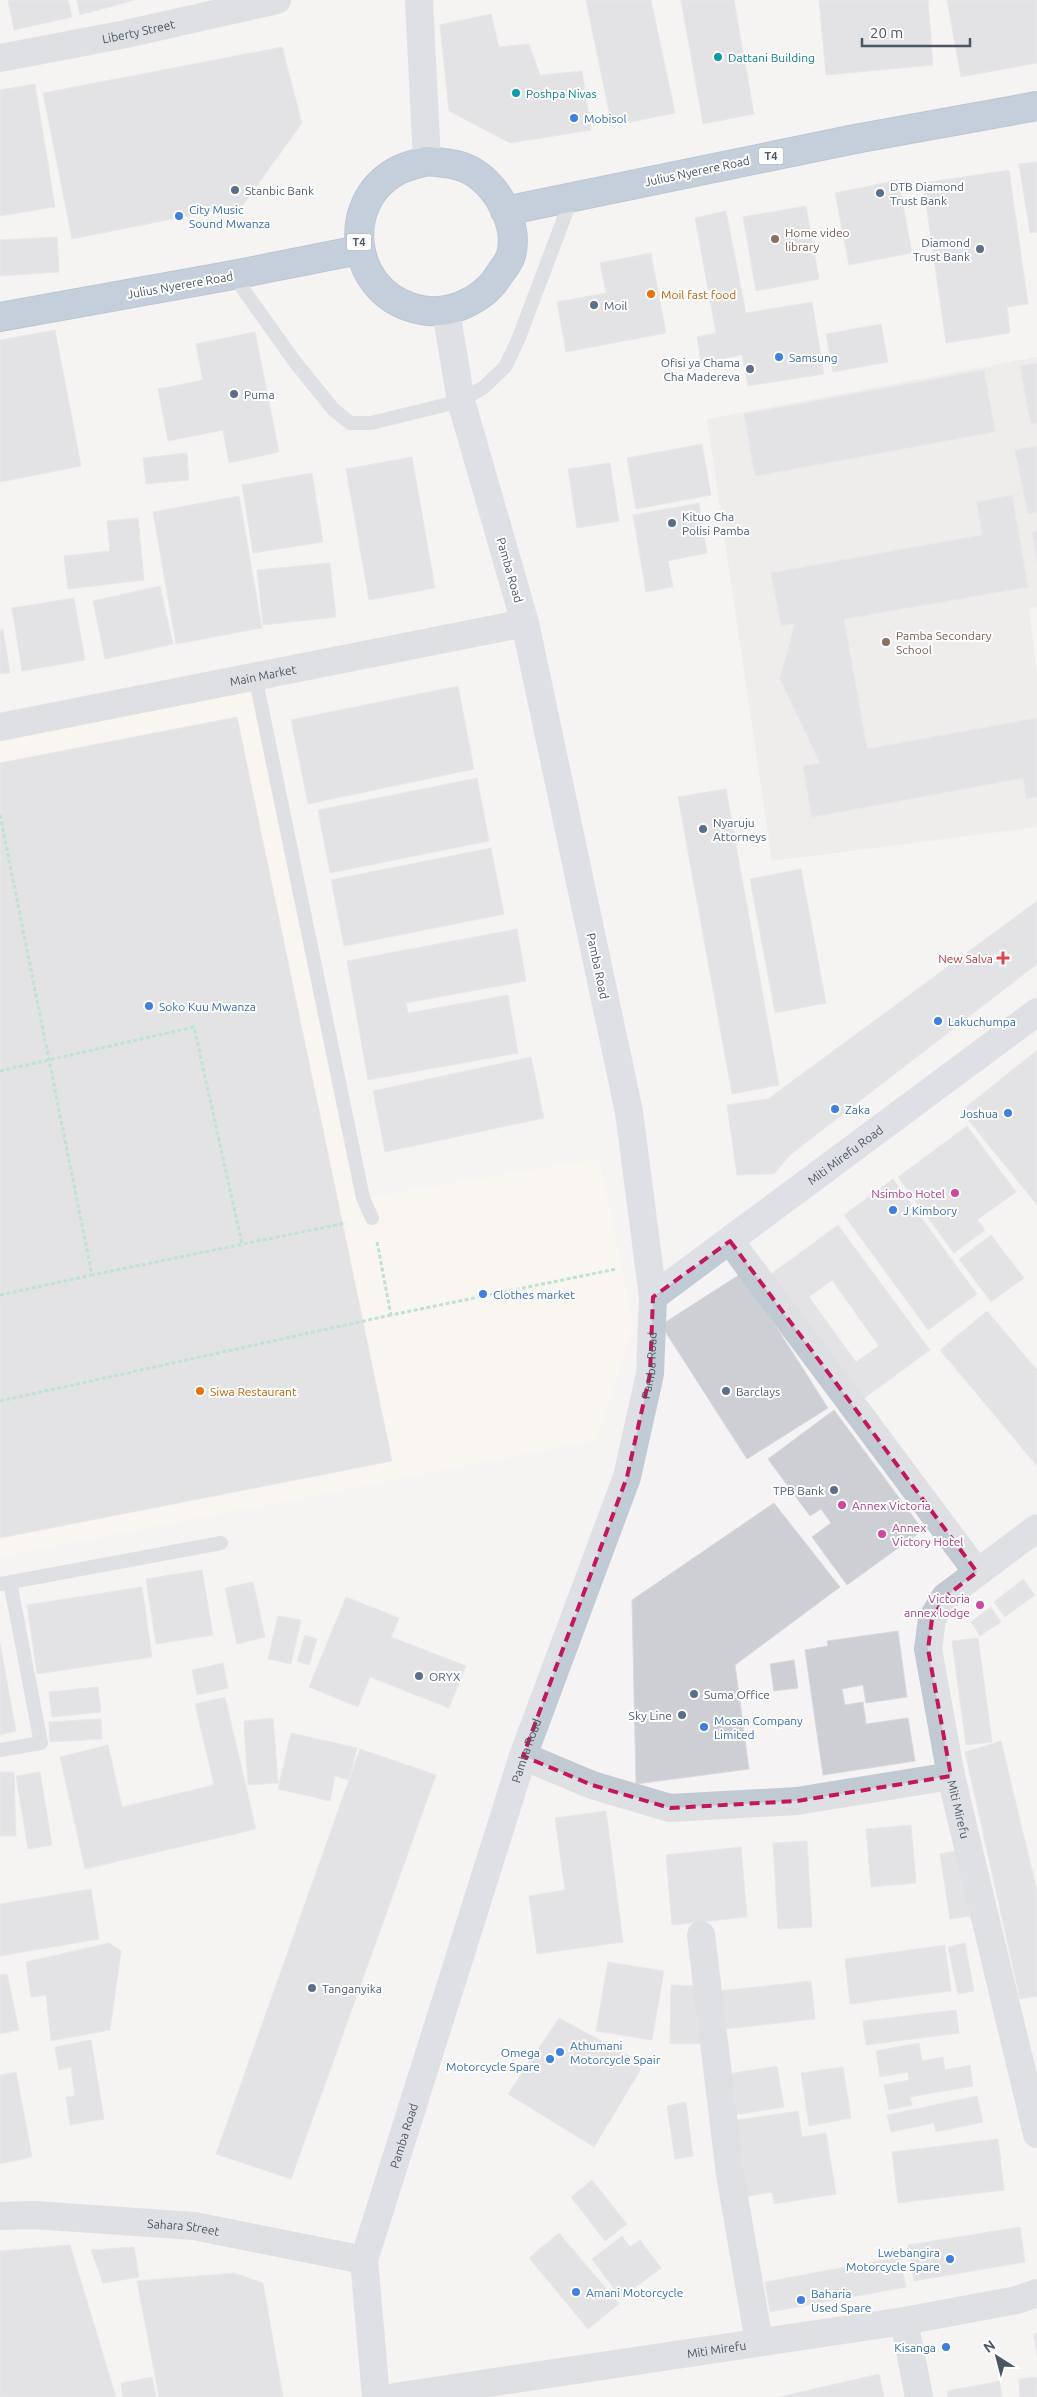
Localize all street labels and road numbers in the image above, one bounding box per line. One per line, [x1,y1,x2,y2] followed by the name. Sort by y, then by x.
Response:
[101,17,176,45] street label: Liberty Street
[758,148,784,164] road number: T4
[643,153,751,189] street label: Julius Nyerere Road
[346,233,372,250] road number: T4
[126,269,234,301] street label: Julius Nyerere Road
[494,536,526,604] street label: Pamba Road
[229,662,298,688] street label: Main Market
[585,932,611,1000] street label: Pamba Road
[805,1122,885,1187] street label: Miti Mirefu Road
[638,1331,658,1400] street label: Pamba Road
[508,1717,543,1784] street label: Pamba Road
[946,1779,972,1840] street label: Miti Mirefu
[387,2102,420,2170] street label: Pamba Road
[147,2216,221,2238] street label: Sahara Street
[686,2338,747,2360] street label: Miti Mirefu

